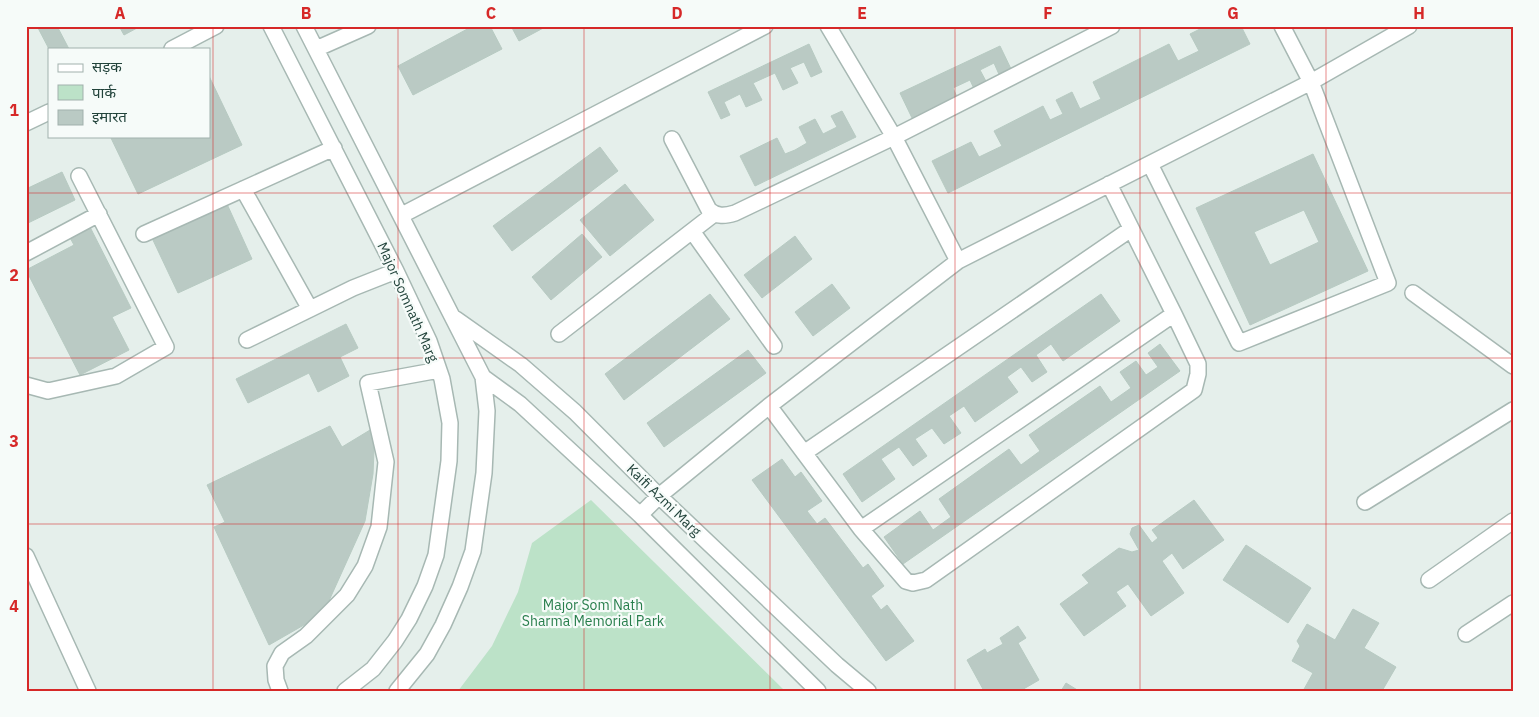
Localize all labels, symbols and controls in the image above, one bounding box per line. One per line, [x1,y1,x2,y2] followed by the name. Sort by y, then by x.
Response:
[115,3,126,23] text: A
[301,3,312,23] text: B
[486,3,496,23] text: C
[671,3,683,23] text: D
[857,3,867,23] text: E
[1043,3,1053,23] text: F
[1227,3,1239,23] text: G
[1413,3,1425,23] text: H
[48,48,210,138] legend
[92,57,122,76] text: सड़क
[92,83,116,102] text: पार्क
[9,100,19,120] text: 1
[92,107,127,126] text: इमारत
[373,239,443,365] street label: Major Somnath Marg
[9,265,19,285] text: 2
[9,431,19,451] text: 3
[623,460,705,540] street label: Kaifi Azmi Marg
[9,596,19,616] text: 4
[522,596,665,630] park label: Major Som Nath Sharma Memorial Park

